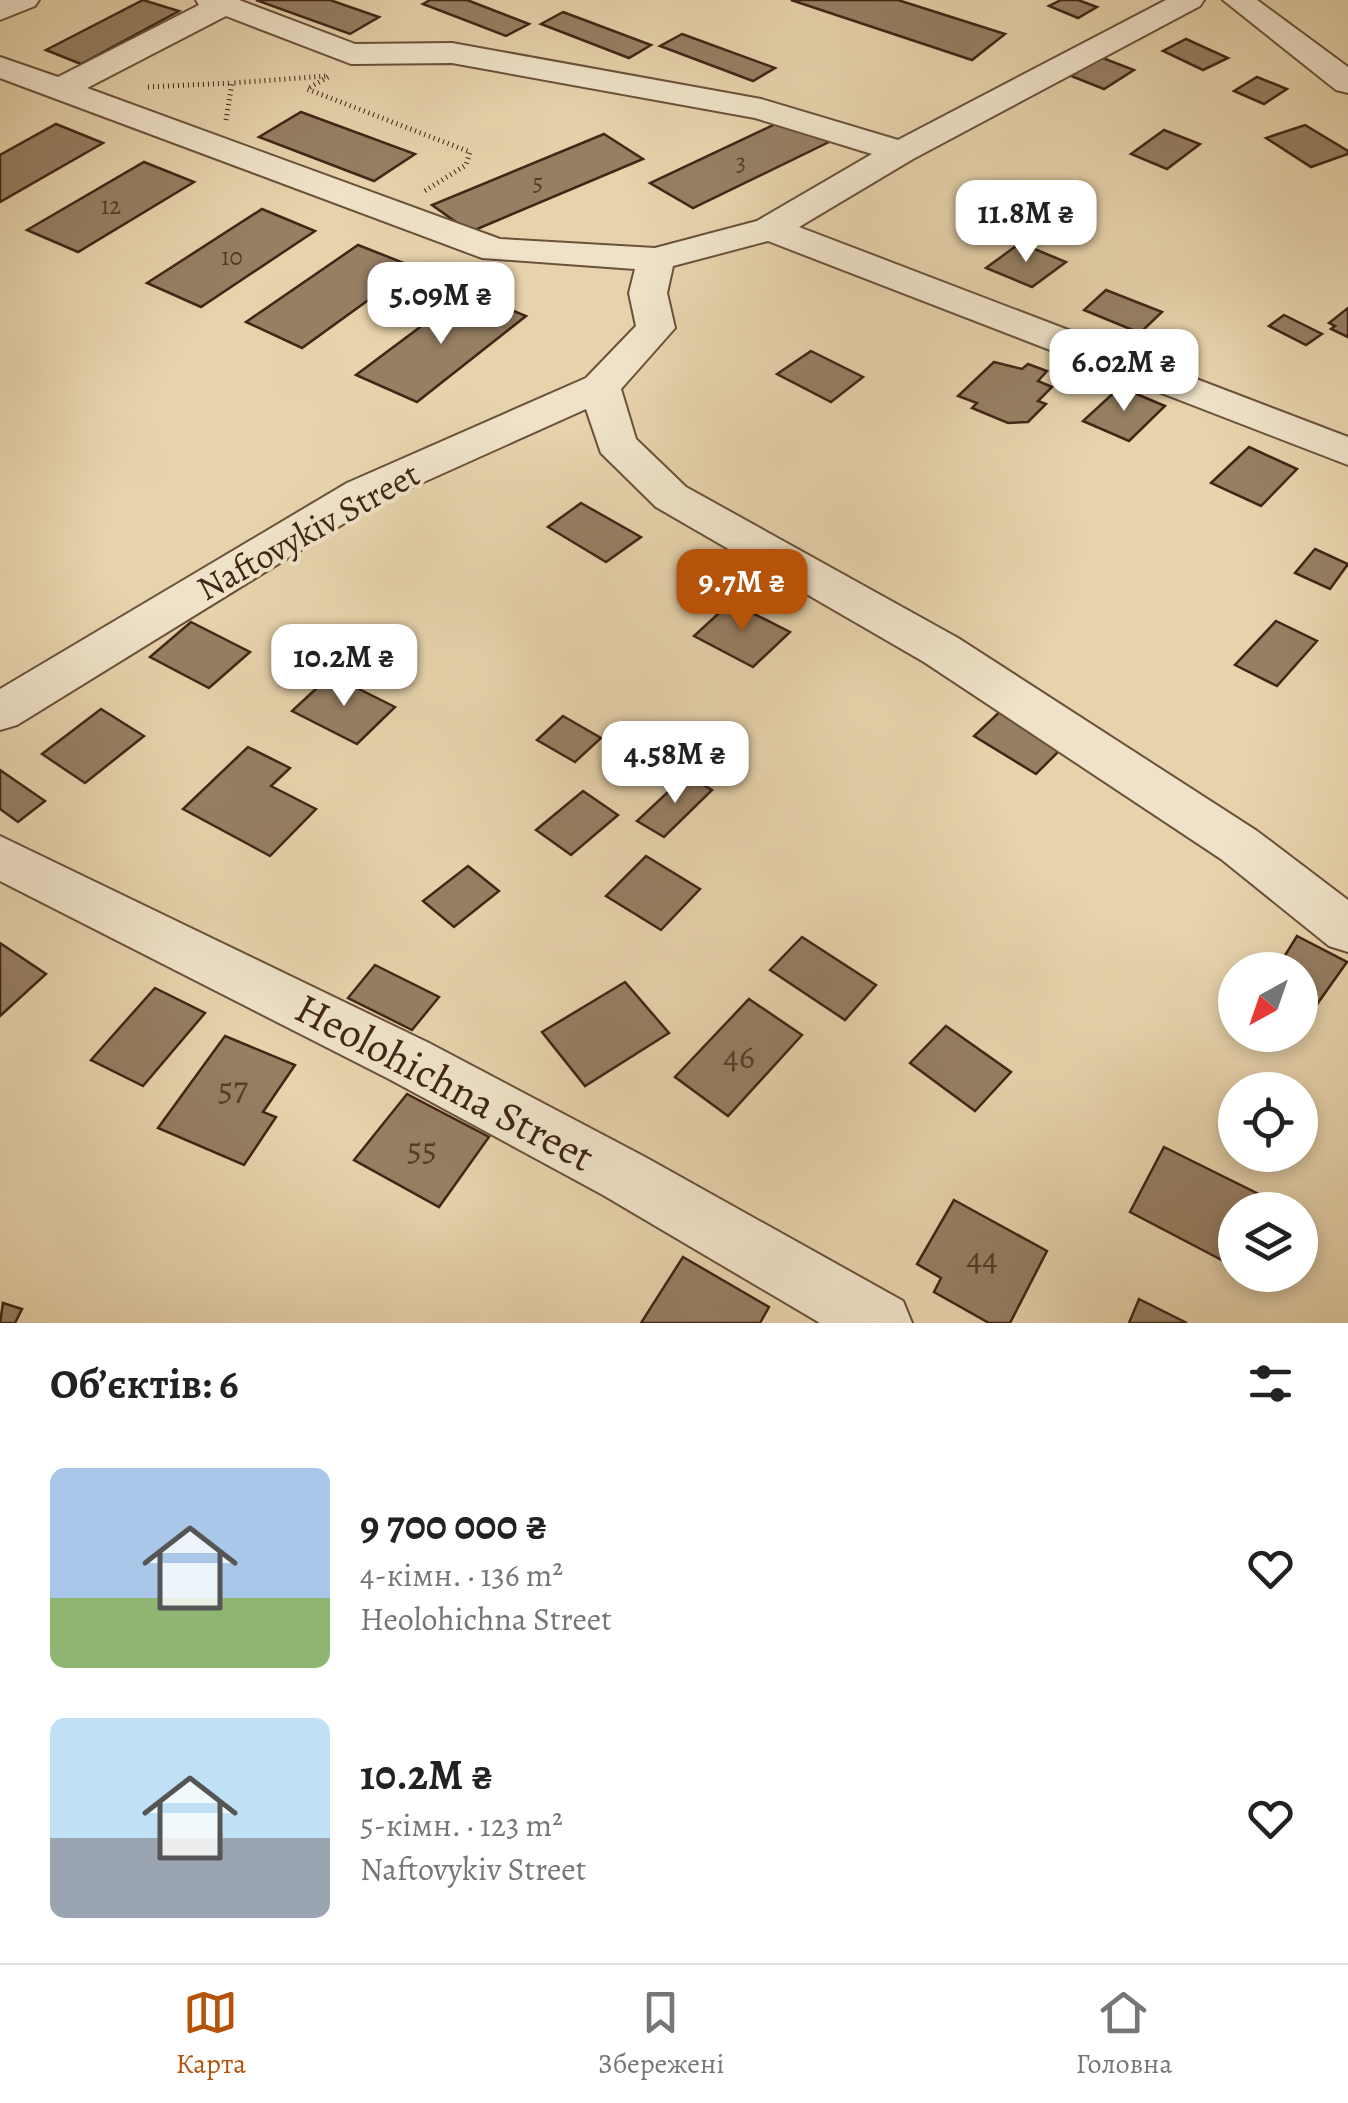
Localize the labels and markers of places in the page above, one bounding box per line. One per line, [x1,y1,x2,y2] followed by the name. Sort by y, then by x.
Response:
[934,180,1118,265] pin: 11.8M ₴
[349,262,533,347] pin: 5.09M ₴
[1032,329,1216,414] pin: 6.02M ₴
[661,549,823,634] pin: 9.7M ₴
[252,624,436,709] pin: 10.2M ₴
[583,721,767,806] pin: 4.58M ₴

